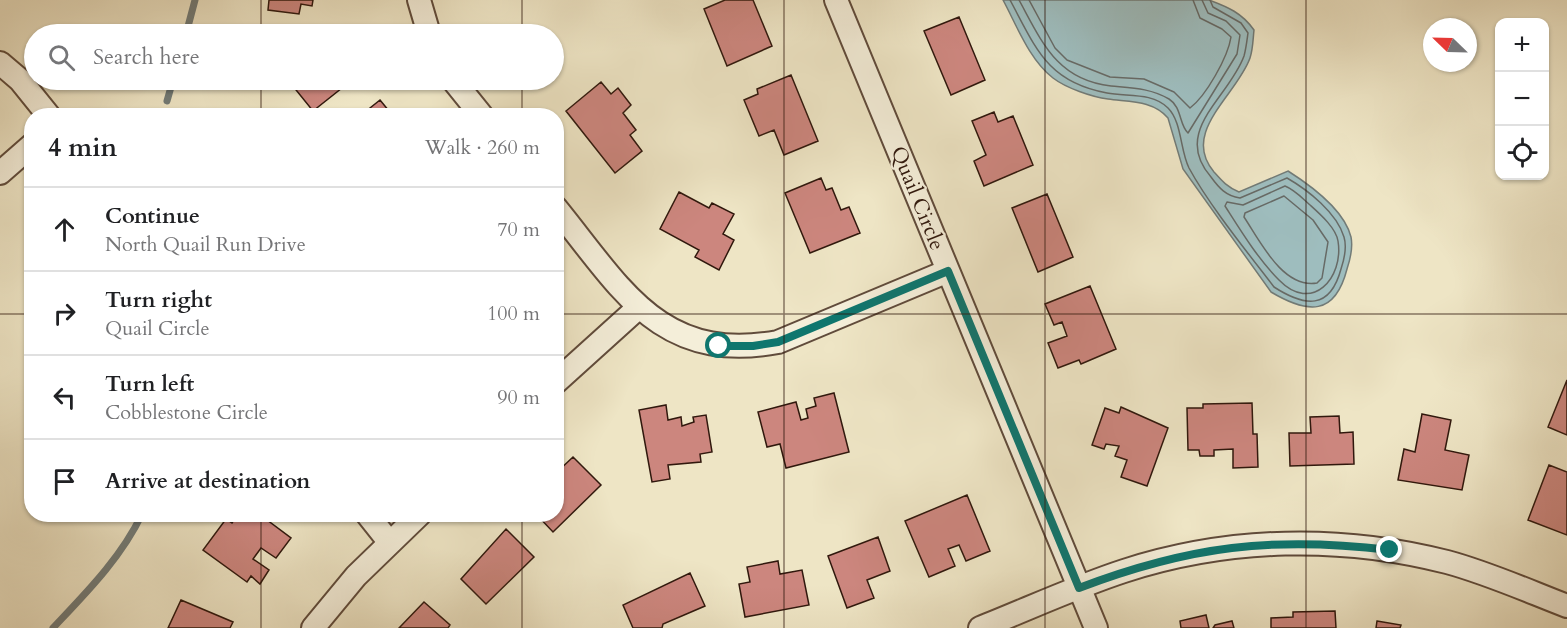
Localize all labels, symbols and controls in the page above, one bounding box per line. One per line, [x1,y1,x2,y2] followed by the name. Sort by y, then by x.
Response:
[1423,18,1477,72] north arrow
[1495,18,1549,180] map controls
[1495,18,1549,72] button: +
[24,24,564,90] search box
[45,41,78,74] icon: search
[93,42,200,72] text: Search here
[1495,72,1549,126] button: −
[1495,126,1549,180] button: locate
[48,130,117,165] text: 4 min
[425,134,540,161] text: Walk · 260 m
[884,142,952,254] street label: Quail Circle
[105,201,200,231] text: Continue
[48,213,81,246] icon: ahead
[497,216,540,243] text: 70 m
[105,231,306,258] text: North Quail Run Drive
[105,285,212,315] text: Turn right
[48,297,81,330] icon: right
[487,300,540,327] text: 100 m
[105,315,209,342] text: Quail Circle
[705,332,731,358] route start
[105,369,194,399] text: Turn left
[48,381,81,414] icon: left
[497,384,540,411] text: 90 m
[105,399,268,426] text: Cobblestone Circle
[48,465,81,498] icon: arrive
[105,466,310,496] text: Arrive at destination
[1376,536,1402,562] route end

